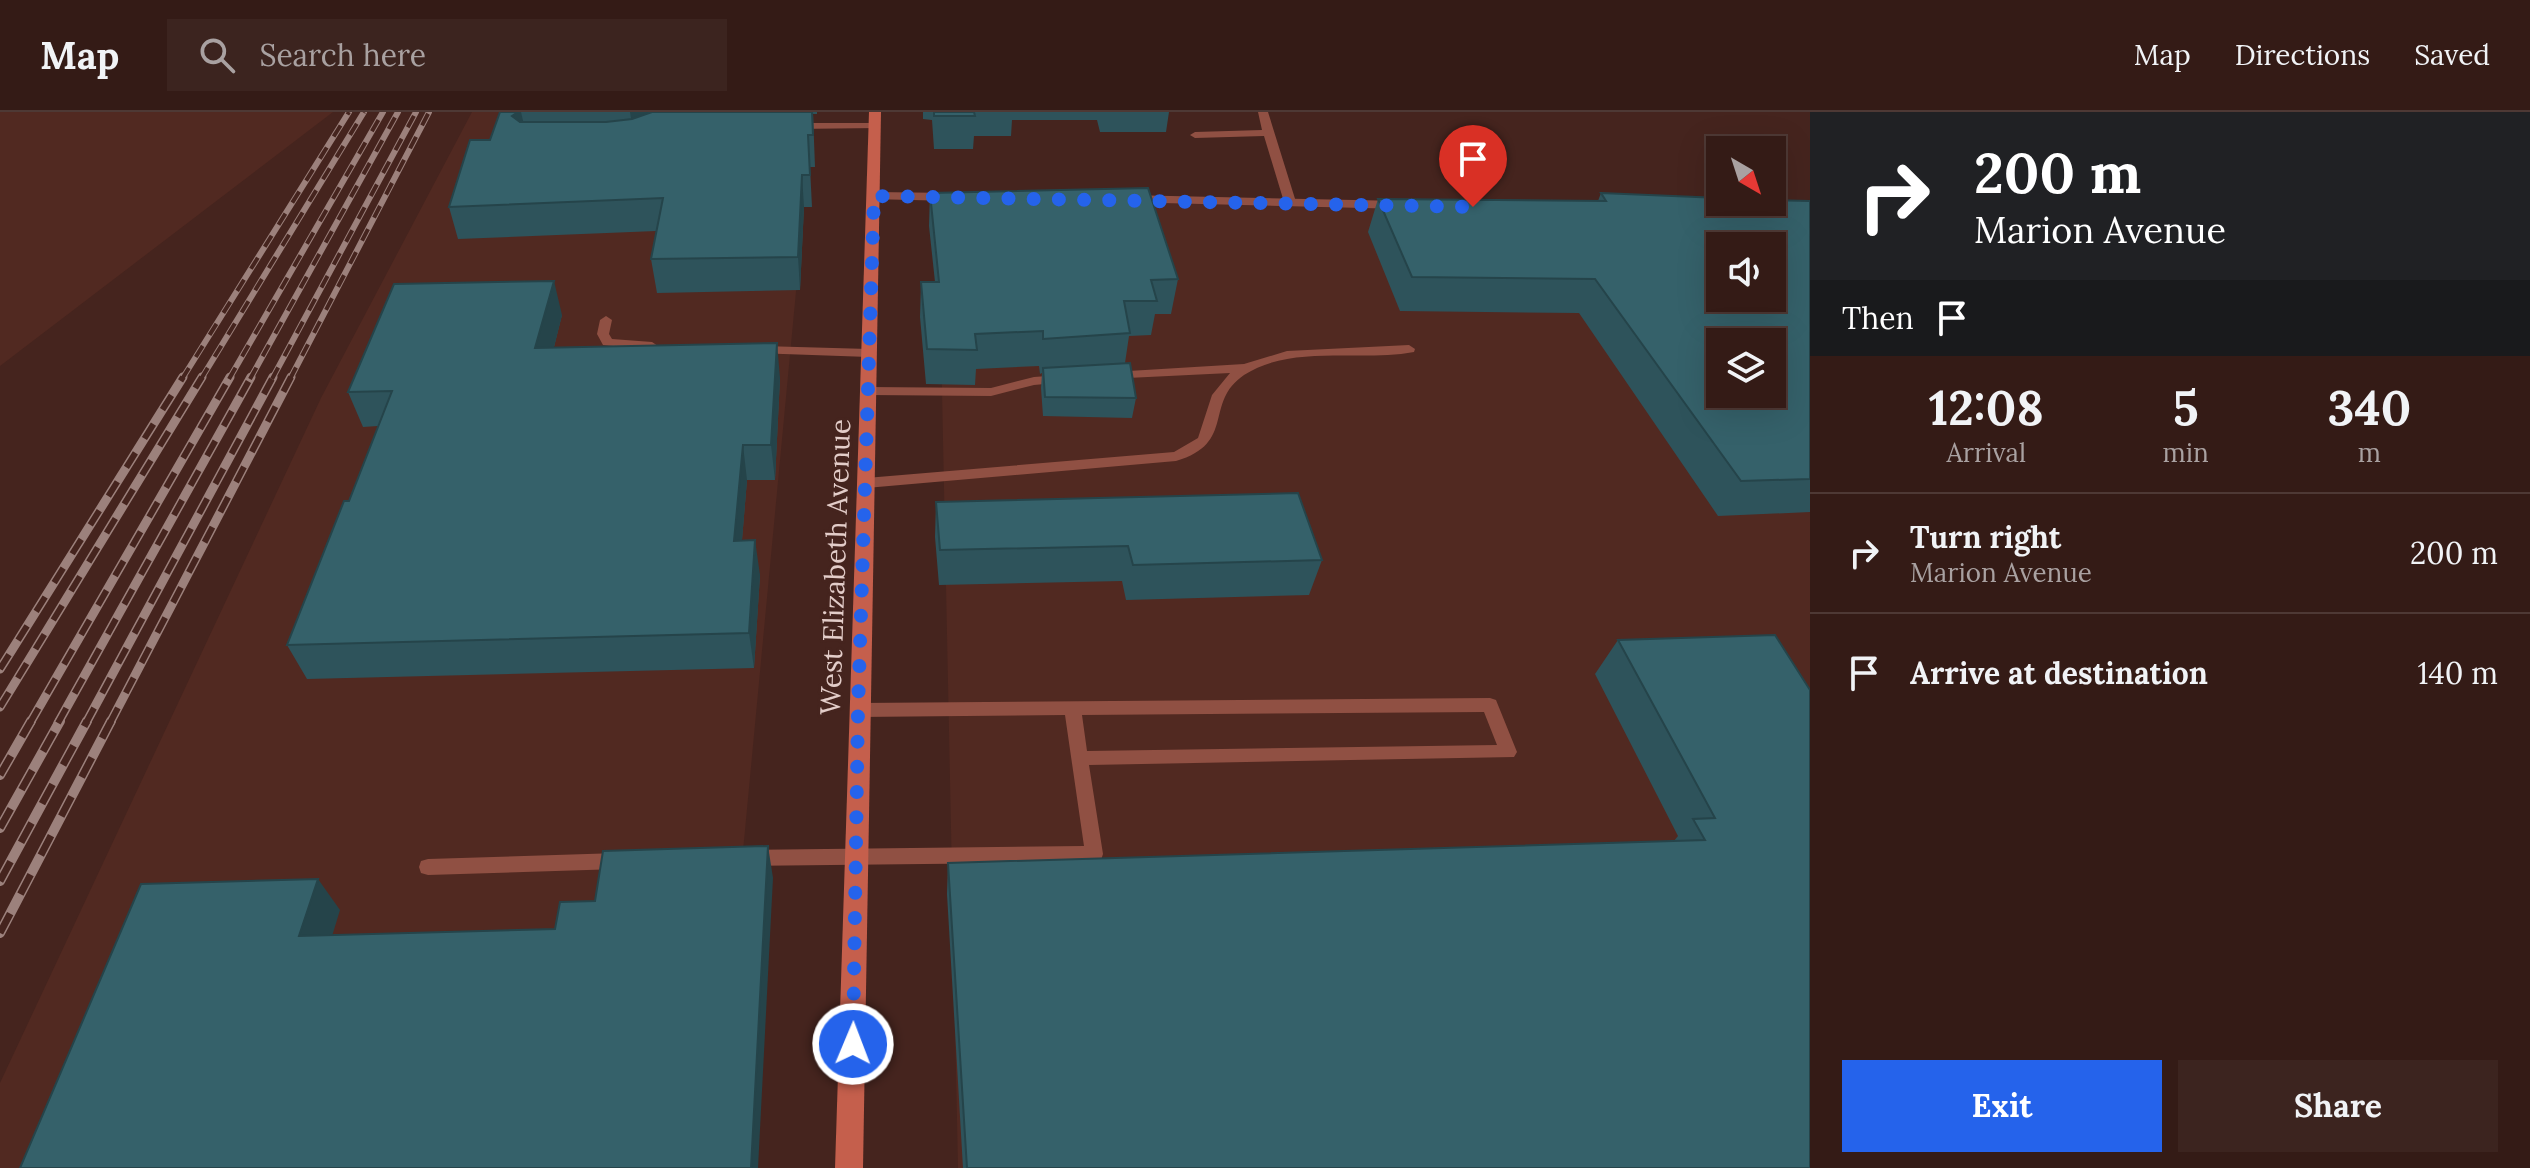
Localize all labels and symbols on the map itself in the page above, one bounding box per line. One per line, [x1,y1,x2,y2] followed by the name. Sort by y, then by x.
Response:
[1439,125,1507,207] pin
[1706,136,1786,216] north arrow
[812,418,858,716] street label: West Elizabeth Avenue
[811,1002,895,1086] position arrow

